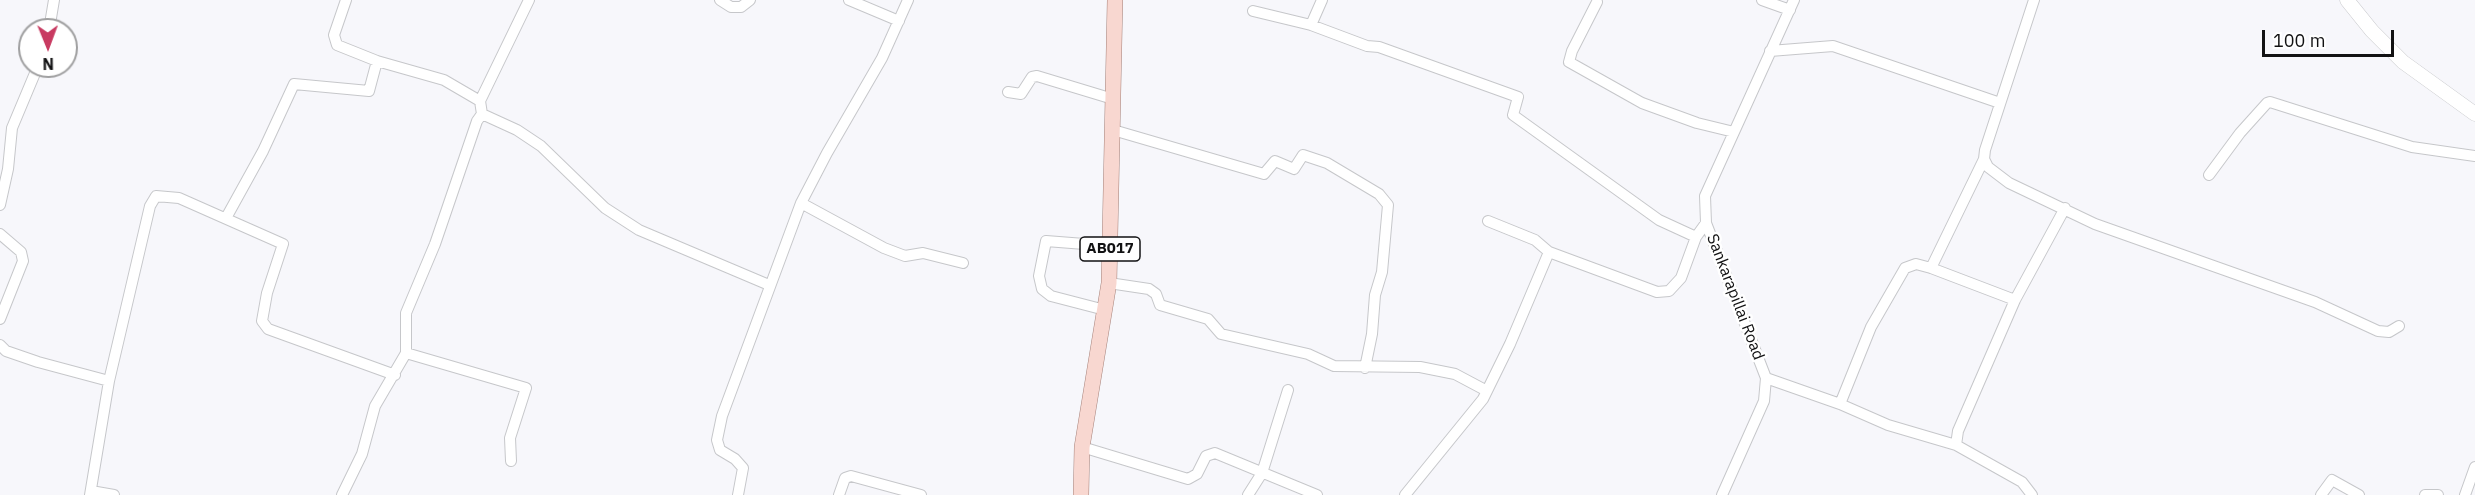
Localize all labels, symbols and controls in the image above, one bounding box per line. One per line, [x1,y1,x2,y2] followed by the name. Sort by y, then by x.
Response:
[18,18,78,78] north arrow
[2265,18,2397,56] scale bar
[2273,29,2325,52] text: 100 m
[42,54,54,74] text: N
[1702,231,1768,363] street label: Sankarapillai Road
[1080,237,1140,261] road number: AB017

